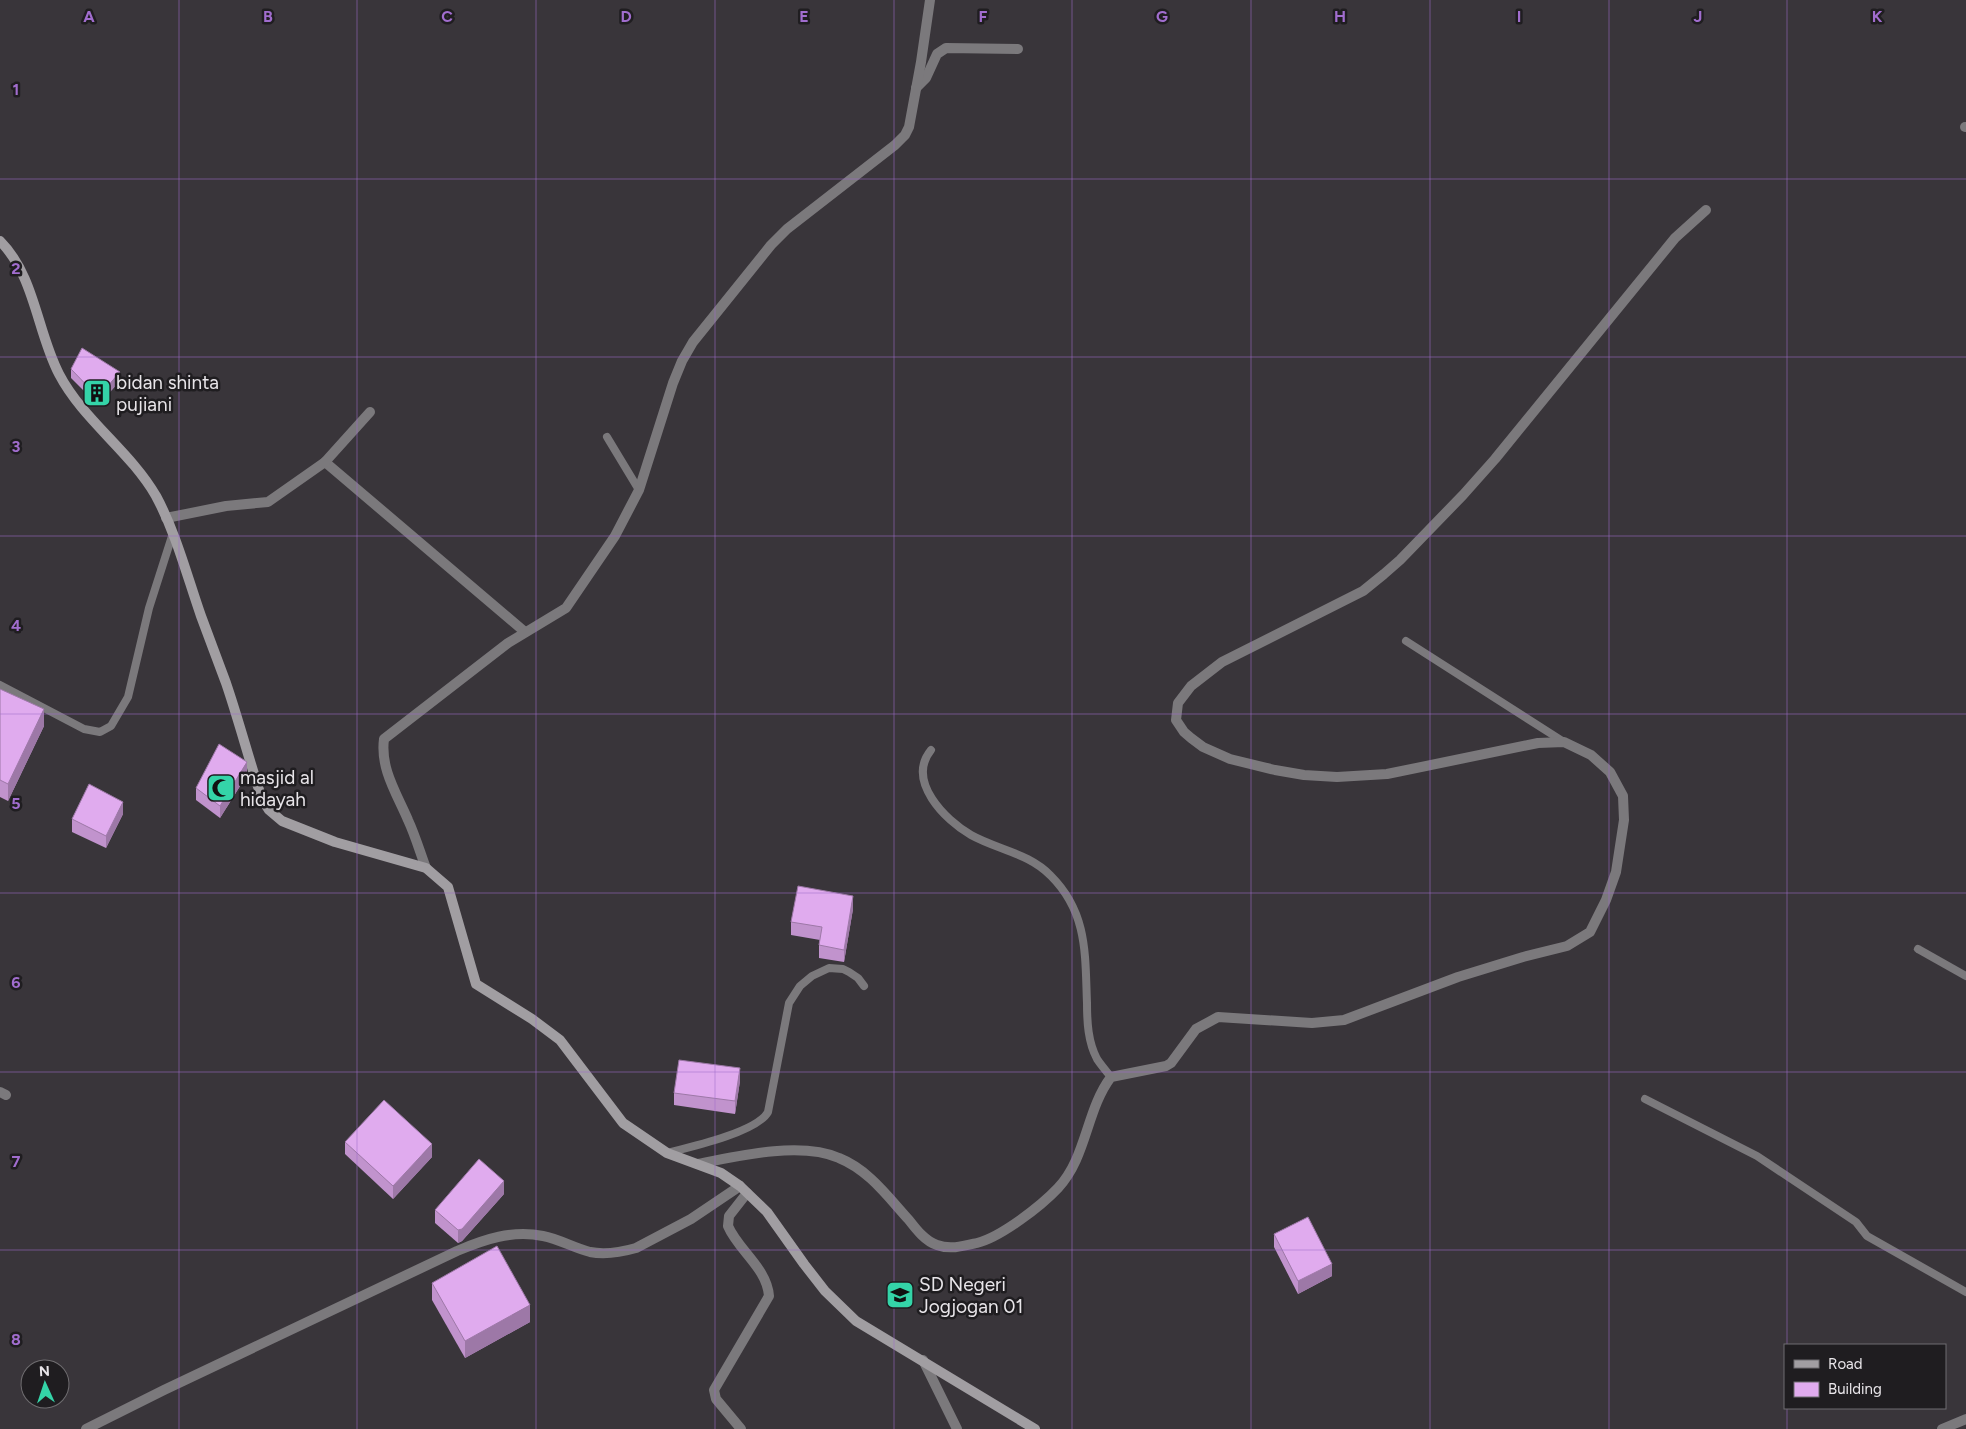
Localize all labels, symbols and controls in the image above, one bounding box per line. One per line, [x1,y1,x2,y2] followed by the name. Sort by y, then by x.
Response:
[83,7,95,26] text: A
[263,7,273,26] text: B
[441,7,453,26] text: C
[620,7,632,26] text: D
[799,7,809,26] text: E
[979,7,988,26] text: F
[1156,7,1168,26] text: G
[1334,7,1346,26] text: H
[1517,7,1521,26] text: I
[1694,7,1702,26] text: J
[1872,7,1883,26] text: K
[13,80,19,99] text: 1
[11,259,21,278] text: 2
[116,371,219,416] place label: bidan shinta pujiani
[82,378,112,408] building icon: bidan shinta pujiani
[12,437,21,456] text: 3
[11,616,21,635] text: 4
[240,766,314,811] place label: masjid al hidayah
[206,773,236,803] mosque icon: masjid al hidayah
[11,794,21,813] text: 5
[11,973,21,992] text: 6
[12,1152,21,1171] text: 7
[919,1273,1023,1318] place label: SD Negeri Jogjogan 01
[885,1280,915,1310] school or university icon: SD Negeri Jogjogan 01
[11,1330,21,1349] text: 8
[1784,1344,1946,1409] legend
[1828,1355,1863,1373] text: Road
[20,1359,70,1409] north arrow
[38,1363,50,1380] text: N
[1828,1380,1882,1398] text: Building

